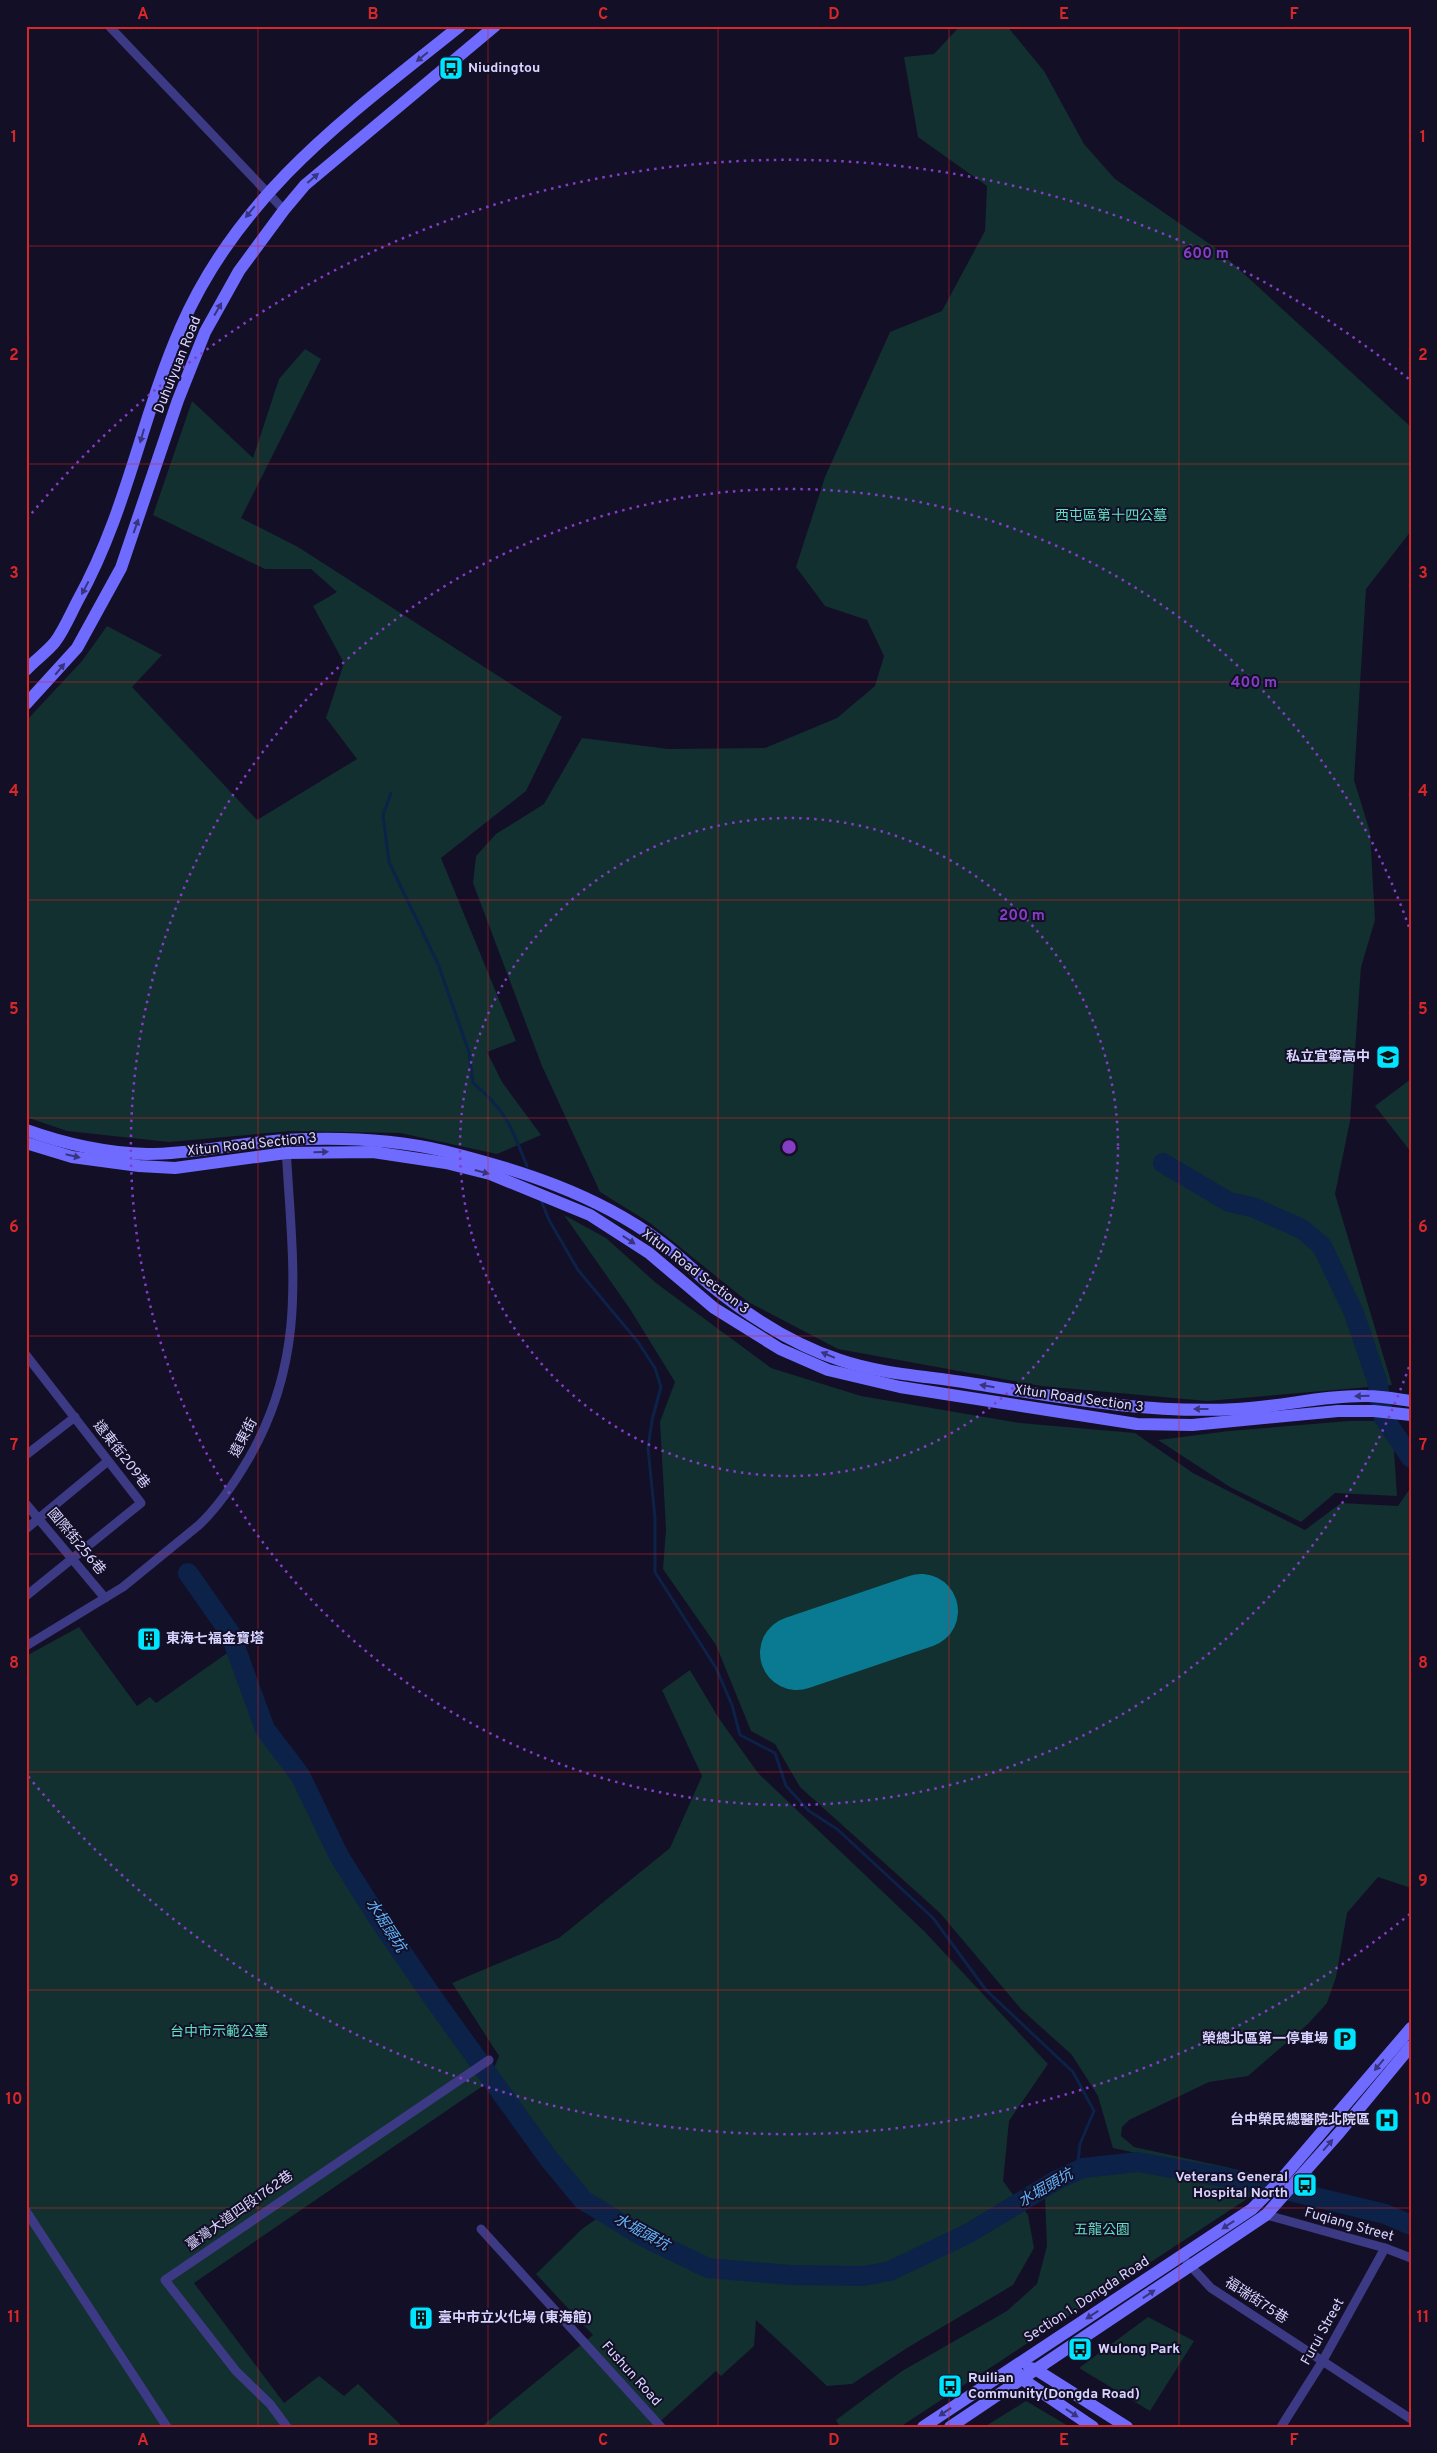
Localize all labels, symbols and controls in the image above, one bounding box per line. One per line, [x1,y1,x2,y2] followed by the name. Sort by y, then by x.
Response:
[137,5,149,25] text: A
[367,5,379,25] text: B
[598,5,608,25] text: C
[828,5,840,25] text: D
[1059,5,1069,25] text: E
[1289,5,1299,25] text: F
[416,51,429,62] one-way arrow
[438,55,464,81] bus stop icon: Niudingtou
[468,60,540,77] place label: Niudingtou
[11,128,17,148] text: 1
[1420,128,1426,148] text: 1
[306,173,319,184] one-way arrow
[245,206,256,219] one-way arrow
[1183,245,1229,264] text: 600 m
[214,302,222,317] one-way arrow
[151,314,205,416] street label: Duhuiyuan Road
[9,346,19,366] text: 2
[1418,346,1428,366] text: 2
[137,428,145,443] one-way arrow
[1055,508,1167,525] park label: 西屯區第十四公墓
[133,519,140,534] one-way arrow
[9,564,19,584] text: 3
[1418,564,1428,584] text: 3
[81,580,89,595] one-way arrow
[54,662,65,675] one-way arrow
[1231,674,1277,693] text: 400 m
[9,782,19,802] text: 4
[1418,782,1428,802] text: 4
[999,907,1045,926] text: 200 m
[9,1000,19,1020] text: 5
[1418,1000,1428,1020] text: 5
[1375,1044,1401,1070] school or university icon: 私立宜寧高中
[1286,1048,1370,1066] place label: 私立宜寧高中
[186,1130,318,1160] street label: Xitun Road Section 3
[780,1138,798,1156] centre of rings
[313,1148,329,1156] one-way arrow
[65,1152,80,1160] one-way arrow
[474,1168,489,1176] one-way arrow
[9,1218,19,1238] text: 6
[1418,1218,1428,1238] text: 6
[638,1226,752,1318] street label: Xitun Road Section 3
[622,1235,635,1245] one-way arrow
[821,1351,835,1359] one-way arrow
[979,1382,995,1390] one-way arrow
[1013,1382,1145,1416] street label: Xitun Road Section 3
[1354,1392,1370,1400] one-way arrow
[1192,1405,1208,1413] one-way arrow
[226,1415,261,1461] street label: 遠東街
[89,1417,154,1493] street label: 遠東街209巷
[10,1436,18,1456] text: 7
[1419,1436,1427,1456] text: 7
[43,1505,109,1579] street label: 國際街256巷
[136,1626,162,1652] building icon: 東海七福金寶塔
[166,1630,264,1648] place label: 東海七福金寶塔
[9,1654,19,1674] text: 8
[1418,1654,1428,1674] text: 8
[9,1872,19,1892] text: 9
[1418,1872,1428,1892] text: 9
[361,1896,410,1958] water label: 水堀頭坑
[170,2024,268,2041] park label: 台中市示範公墓
[1332,2026,1358,2052] parking icon: 榮總北區第一停車場
[1202,2030,1328,2048] place label: 榮總北區第一停車場
[1374,2058,1385,2071] one-way arrow
[6,2090,22,2110] text: 10
[1415,2090,1431,2110] text: 10
[1374,2107,1400,2133] hospital icon: 台中榮民總醫院北院區
[1230,2111,1370,2129] place label: 台中榮民總醫院北院區
[1322,2140,1334,2152] one-way arrow
[1015,2165,1078,2212] water label: 水堀頭坑
[183,2168,297,2254] street label: 臺灣大道四段1762巷
[1175,2169,1288,2202] place label: Veterans General Hospital North
[1292,2172,1318,2198] bus stop icon: Veterans General Hospital North
[1302,2204,1396,2246] street label: Fuqiang Street
[610,2210,674,2257] water label: 水堀頭坑
[1074,2221,1130,2239] park label: 五龍公園
[1221,2221,1234,2230] one-way arrow
[1021,2253,1153,2347] street label: Section 1, Dongda Road
[1221,2274,1291,2328] street label: 福瑞街75巷
[1142,2289,1156,2298] one-way arrow
[1298,2296,1348,2368] street label: Furui Street
[408,2305,434,2331] building icon: 臺中市立火化場 (東海館)
[8,2308,20,2328] text: 11
[1417,2308,1429,2328] text: 11
[438,2309,592,2327] place label: 臺中市立火化場 (東海館)
[1085,2310,1099,2320] one-way arrow
[1067,2336,1093,2362] bus stop icon: Wulong Park
[597,2338,665,2410] street label: Fushun Road
[1098,2341,1180,2358] place label: Wulong Park
[968,2370,1140,2403] place label: Ruilian Community(Dongda Road)
[937,2373,963,2399] bus stop icon: Ruilian Community(Dongda Road)
[938,2407,951,2417] one-way arrow
[1065,2408,1079,2418] one-way arrow
[137,2431,149,2451] text: A
[367,2431,379,2451] text: B
[598,2431,608,2451] text: C
[828,2431,840,2451] text: D
[1059,2431,1069,2451] text: E
[1289,2431,1299,2451] text: F

